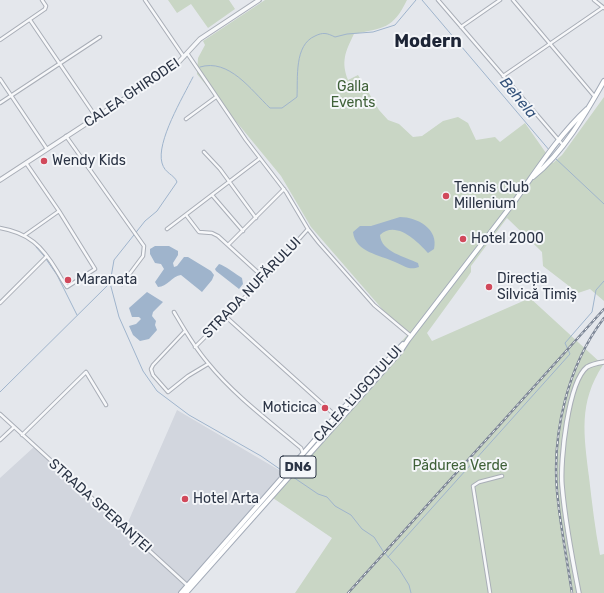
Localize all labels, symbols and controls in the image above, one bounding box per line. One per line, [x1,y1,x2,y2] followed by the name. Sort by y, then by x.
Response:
[394,31,462,53] district label: Modern
[81,55,183,131] street label: CALEA GHIRODEI
[496,74,540,122] water label: Behela
[331,79,375,112] park label: Galla Events
[52,153,126,169] place label: Wendy Kids
[39,156,49,166] marker: Wendy Kids
[454,180,529,212] place label: Tennis Club Millenium
[441,191,451,201] marker: Tennis Club Millenium
[471,231,544,247] place label: Hotel 2000
[199,234,305,342] street label: STRADA NUFĂRULUI
[458,234,468,244] marker: Hotel 2000
[497,271,577,304] place label: Direcția Silvică Timiș
[76,272,137,288] place label: Maranata
[63,275,73,285] marker: Maranata
[484,282,494,292] marker: Direcția Silvică Timiș
[310,342,406,446] street label: CALEA LUGOJULUI
[262,400,317,416] place label: Moticica
[320,403,330,413] marker: Moticica
[45,455,155,557] street label: STRADA SPERANȚEI
[280,456,316,478] road number: DN6
[412,458,508,474] park label: Pădurea Verde
[193,491,259,507] place label: Hotel Arta
[180,494,190,504] marker: Hotel Arta

